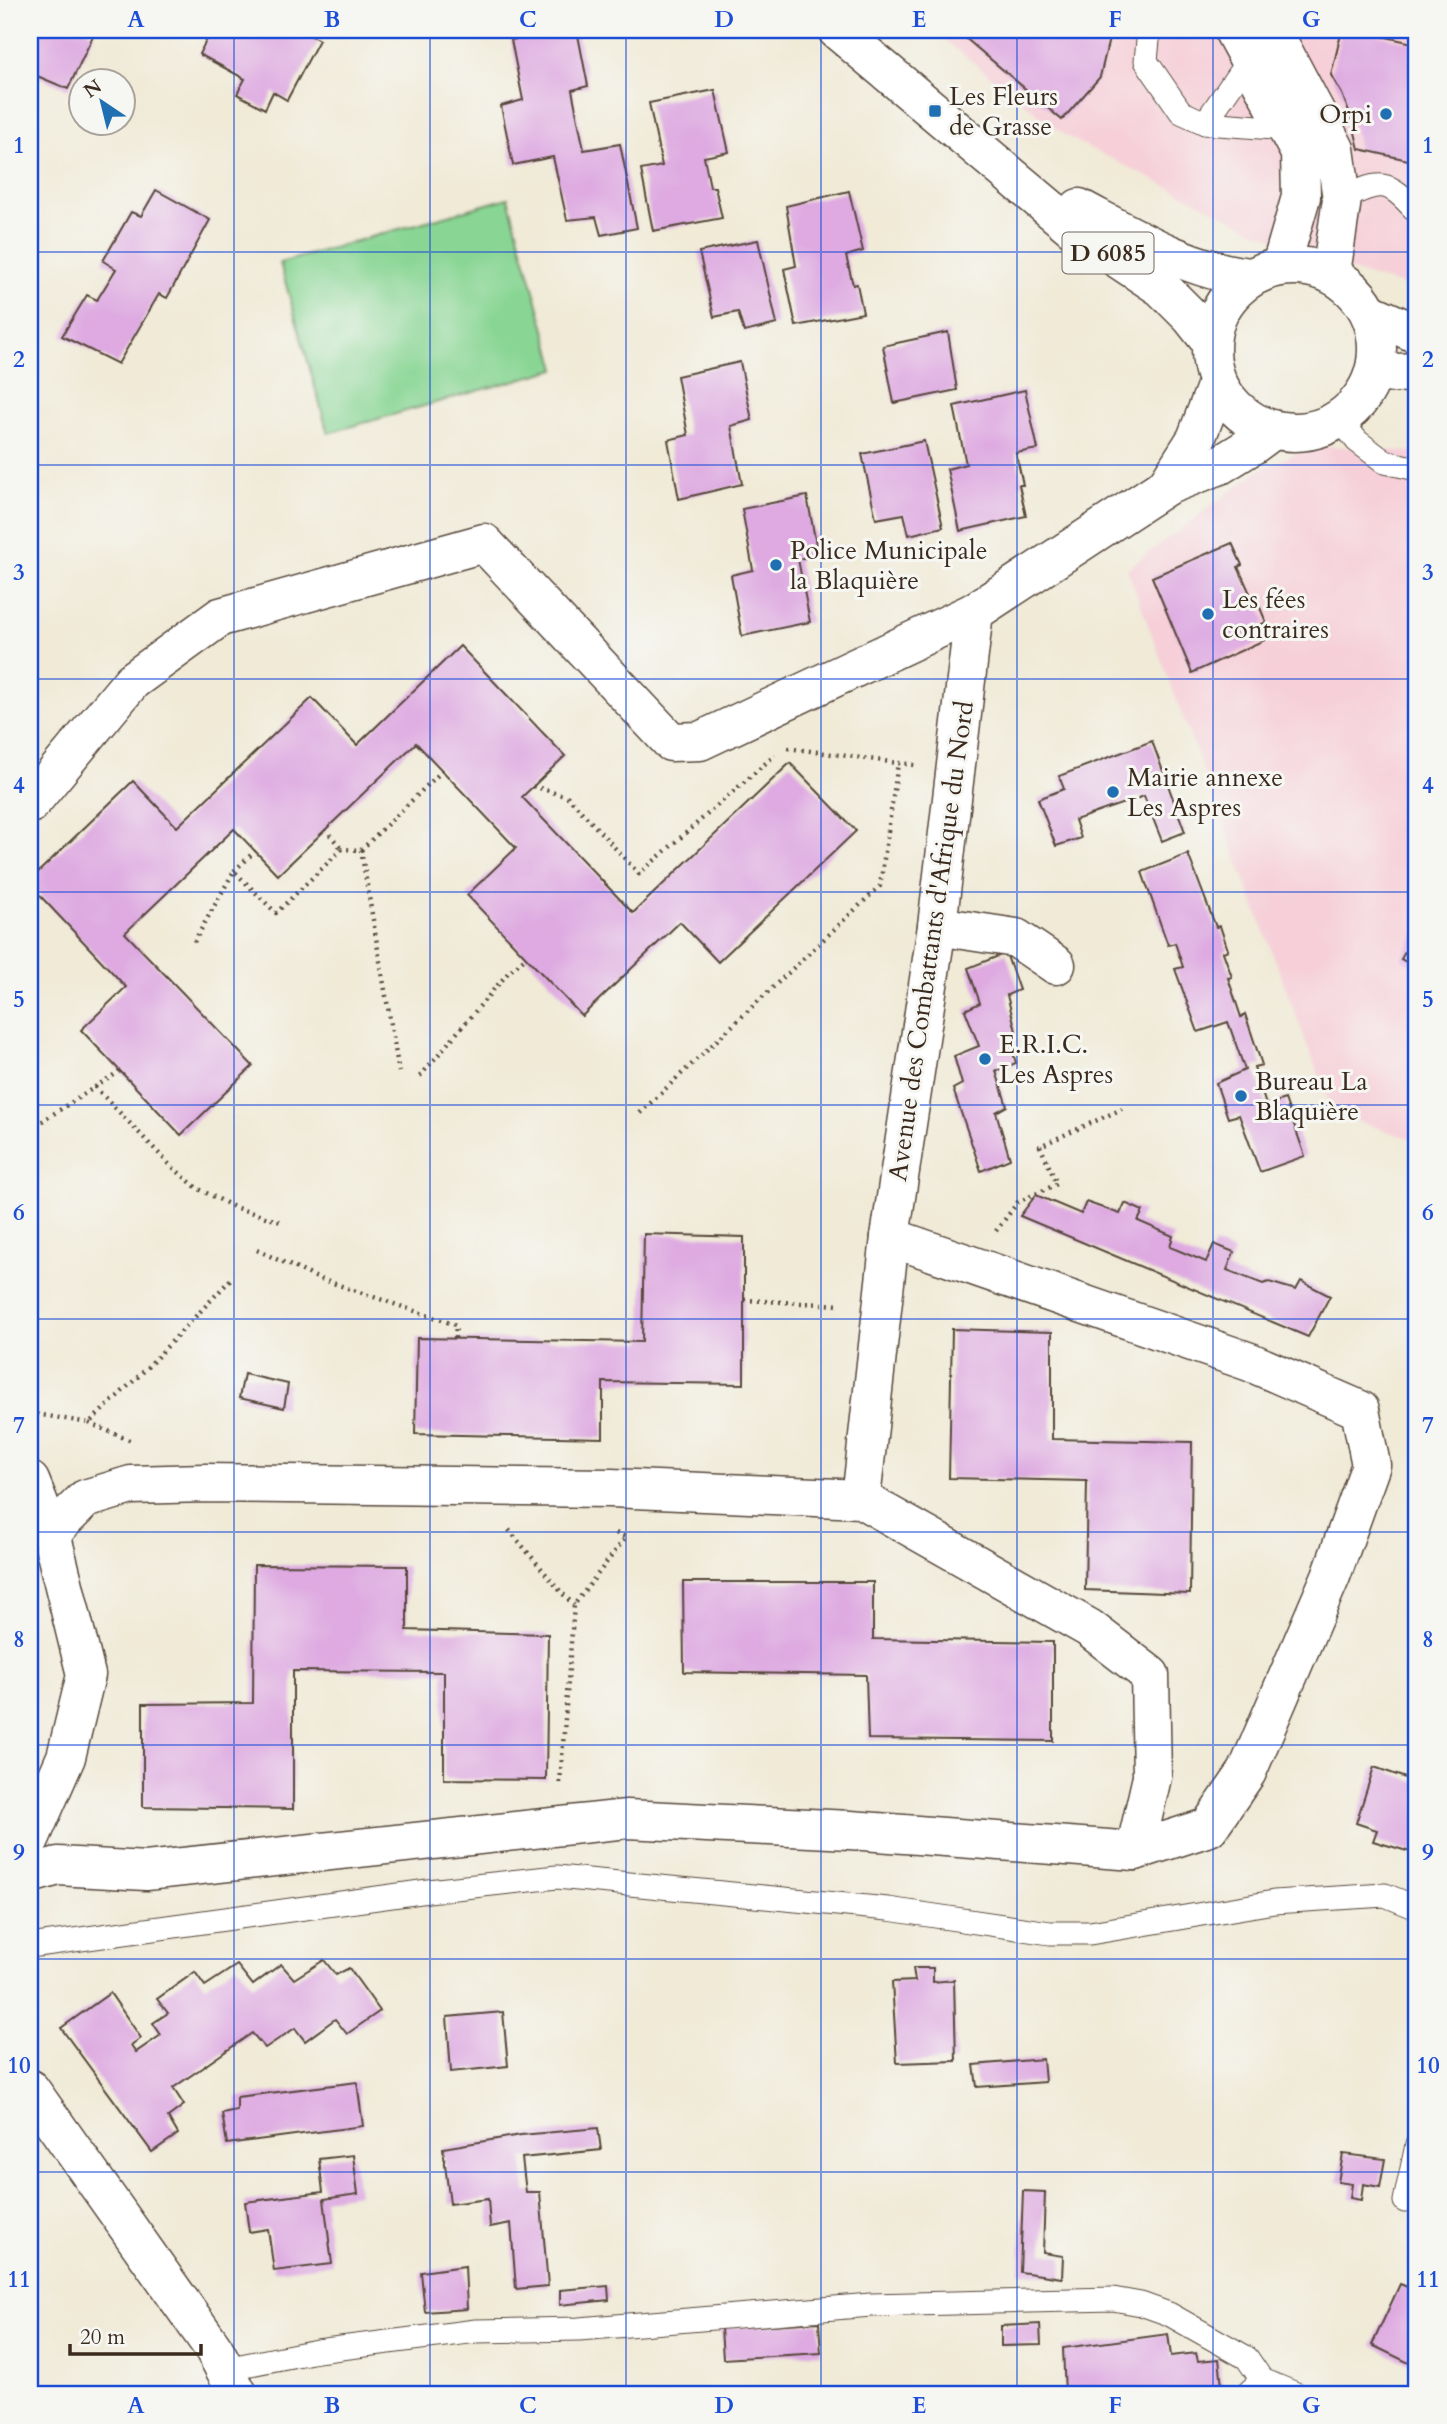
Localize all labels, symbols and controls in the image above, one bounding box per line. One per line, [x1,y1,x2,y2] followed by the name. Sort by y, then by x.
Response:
[127,4,145,35] text: A
[324,4,340,35] text: B
[519,4,537,35] text: C
[714,4,734,35] text: D
[912,4,926,35] text: E
[1108,4,1122,35] text: F
[1302,4,1321,35] text: G
[66,66,136,136] north arrow
[79,73,107,104] text: N
[949,79,1058,144] place label: Les Fleurs de Grasse
[1319,97,1372,132] place label: Orpi
[927,103,943,119] marker: Les Fleurs de Grasse
[1378,106,1394,122] marker: Orpi
[13,130,25,161] text: 1
[1422,130,1434,161] text: 1
[1062,232,1154,274] road number: D 6085
[13,344,25,375] text: 2
[1422,344,1434,375] text: 2
[790,533,988,598] place label: Police Municipale la Blaquière
[13,557,25,588] text: 3
[768,557,784,573] marker: Police Municipale la Blaquière
[1422,557,1434,588] text: 3
[1222,582,1329,647] place label: Les fées contraires
[1200,606,1216,622] marker: Les fées contraires
[880,698,982,1183] street label: Avenue des Combattants d'Afrique du Nord
[1127,760,1283,825] place label: Mairie annexe Les Aspres
[13,770,25,801] text: 4
[1422,770,1434,801] text: 4
[1105,784,1121,800] marker: Mairie annexe Les Aspres
[13,984,25,1015] text: 5
[1422,984,1434,1015] text: 5
[999,1027,1113,1092] place label: E.R.I.C. Les Aspres
[977,1051,993,1067] marker: E.R.I.C. Les Aspres
[1255,1064,1368,1129] place label: Bureau La Blaquière
[1233,1088,1249,1104] marker: Bureau La Blaquière
[13,1197,25,1228] text: 6
[1422,1197,1434,1228] text: 6
[13,1410,25,1441] text: 7
[1422,1410,1434,1441] text: 7
[13,1624,25,1655] text: 8
[1422,1624,1434,1655] text: 8
[13,1837,25,1868] text: 9
[1422,1837,1434,1868] text: 9
[7,2050,31,2081] text: 10
[1416,2050,1440,2081] text: 10
[7,2264,31,2295] text: 11
[1416,2264,1440,2295] text: 11
[70,2312,201,2356] scale bar
[80,2323,125,2352] text: 20 m
[127,2390,145,2421] text: A
[324,2390,340,2421] text: B
[519,2390,537,2421] text: C
[714,2390,734,2421] text: D
[912,2390,926,2421] text: E
[1108,2390,1122,2421] text: F
[1302,2390,1321,2421] text: G

